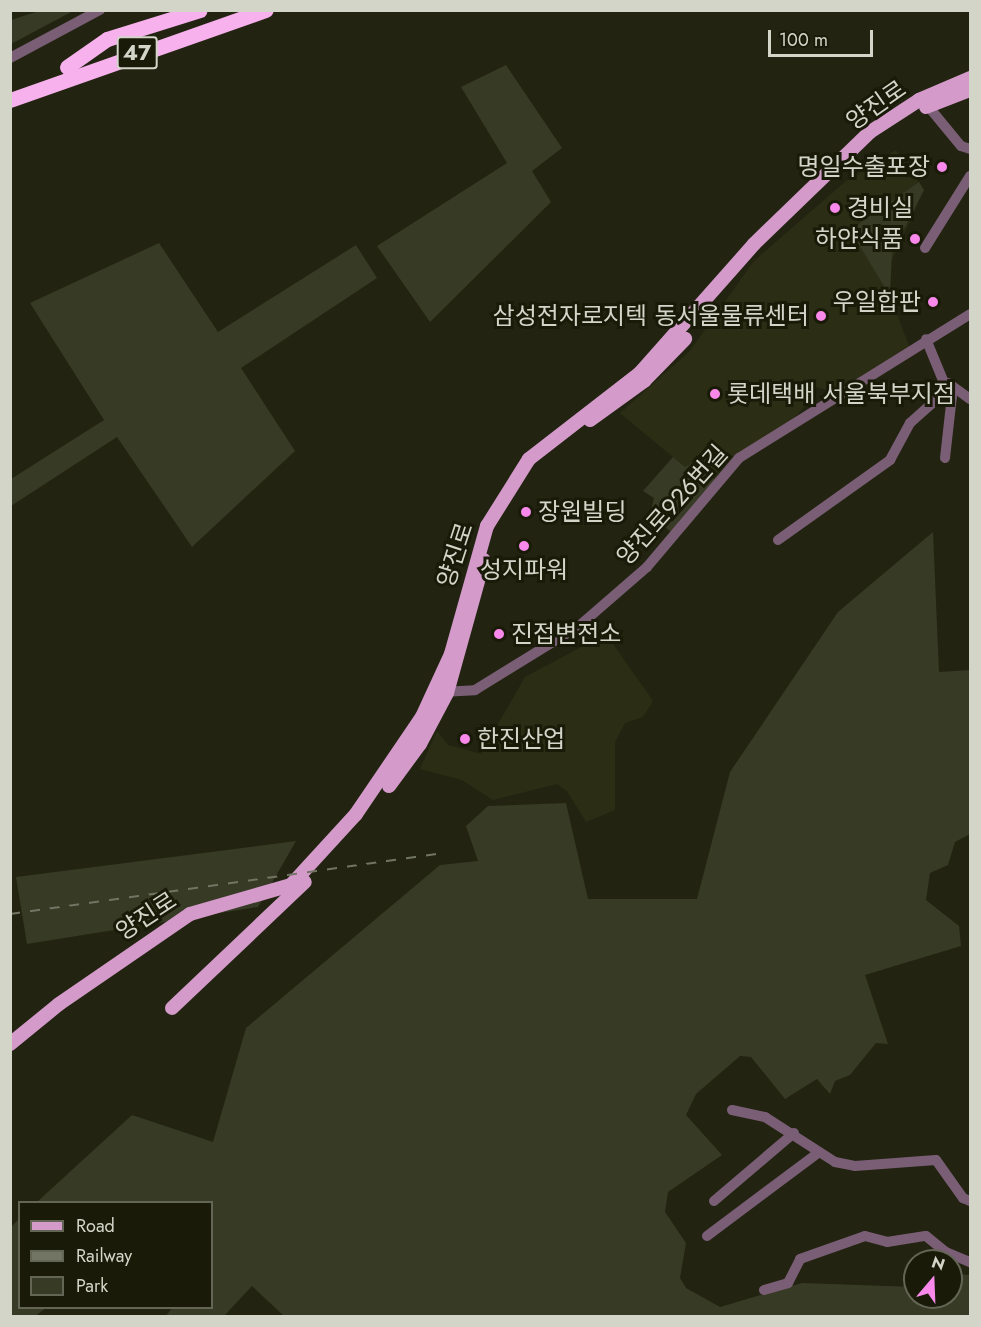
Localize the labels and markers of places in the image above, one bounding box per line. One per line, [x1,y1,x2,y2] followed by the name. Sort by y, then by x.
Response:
[798,153,930,181] place label: 명일수출포장
[935,160,949,174] marker: 명일수출포장
[847,194,913,222] place label: 경비실
[828,201,842,215] marker: 경비실
[815,225,903,253] place label: 하얀식품
[908,232,922,246] marker: 하얀식품
[833,288,921,316] place label: 우일합판
[926,295,940,309] marker: 우일합판
[493,302,809,330] place label: 삼성전자로지텍 동서울물류센터
[814,309,828,323] marker: 삼성전자로지텍 동서울물류센터
[727,380,955,408] place label: 롯데택배 서울북부지점
[708,387,722,401] marker: 롯데택배 서울북부지점
[538,498,626,526] place label: 장원빌딩
[519,505,533,519] marker: 장원빌딩
[517,539,531,553] marker: 성지파워
[480,556,568,584] place label: 성지파워
[511,620,621,648] place label: 진접변전소
[492,627,506,641] marker: 진접변전소
[477,725,565,753] place label: 한진산업
[458,732,472,746] marker: 한진산업

